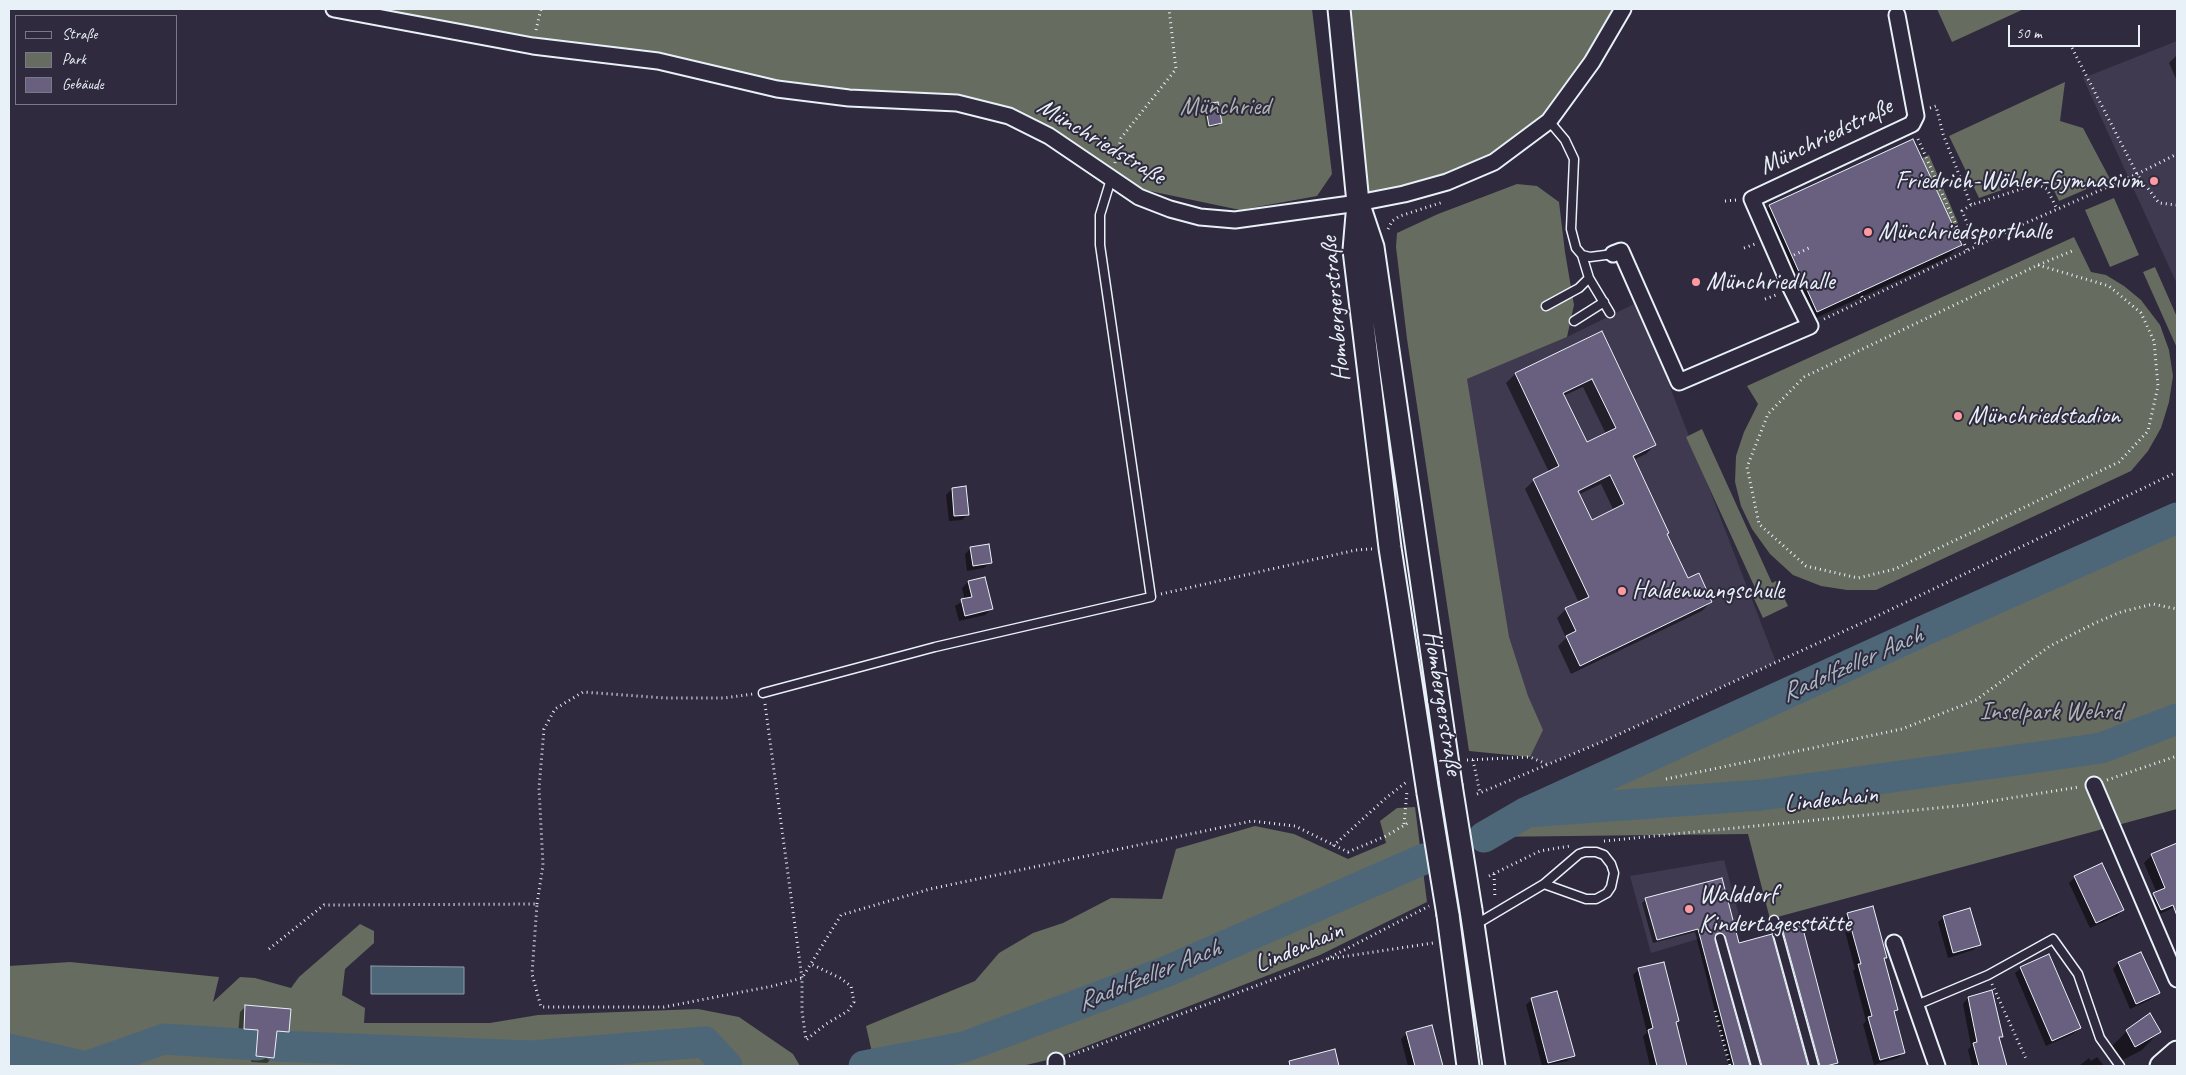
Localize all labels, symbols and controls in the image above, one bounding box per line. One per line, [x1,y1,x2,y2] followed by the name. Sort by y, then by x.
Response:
[15,15,178,105] legend
[2011,15,2144,47] scale bar
[2016,24,2042,43] text: 50 m
[62,25,97,44] text: Straße
[62,50,86,69] text: Park
[62,75,104,94] text: Gebäude
[1031,92,1171,192] street label: Münchriedstraße
[1180,92,1270,122] park label: Münchried
[1754,92,1898,182] street label: Münchriedstraße
[1895,166,2144,196] place label: Friedrich-Wöhler-Gymnasium
[2148,175,2160,187] marker: Friedrich-Wöhler-Gymnasium
[1878,217,2052,247] place label: Münchriedsporthalle
[1862,226,1874,238] marker: Münchriedsporthalle
[1315,235,1357,383] street label: Hombergerstraße
[1706,267,1835,297] place label: Münchriedhalle
[1690,276,1702,288] marker: Münchriedhalle
[1968,401,2120,431] place label: Münchriedstadion
[1952,410,1964,422] marker: Münchriedstadion
[1632,576,1784,606] place label: Haldenwangschule
[1616,585,1628,597] marker: Haldenwangschule
[1777,620,1927,710] water label: Radolfzeller Aach
[1416,629,1468,777] street label: Hombergerstraße
[1980,697,2122,727] park label: Inselpark Wehrd
[1783,780,1879,820] street label: Lindenhain
[1699,880,1851,939] place label: Walddorf Kindertagesstätte
[1683,903,1695,915] marker: Walddorf Kindertagesstätte
[1250,916,1348,980] street label: Lindenhain
[1073,933,1225,1019] water label: Radolfzeller Aach

